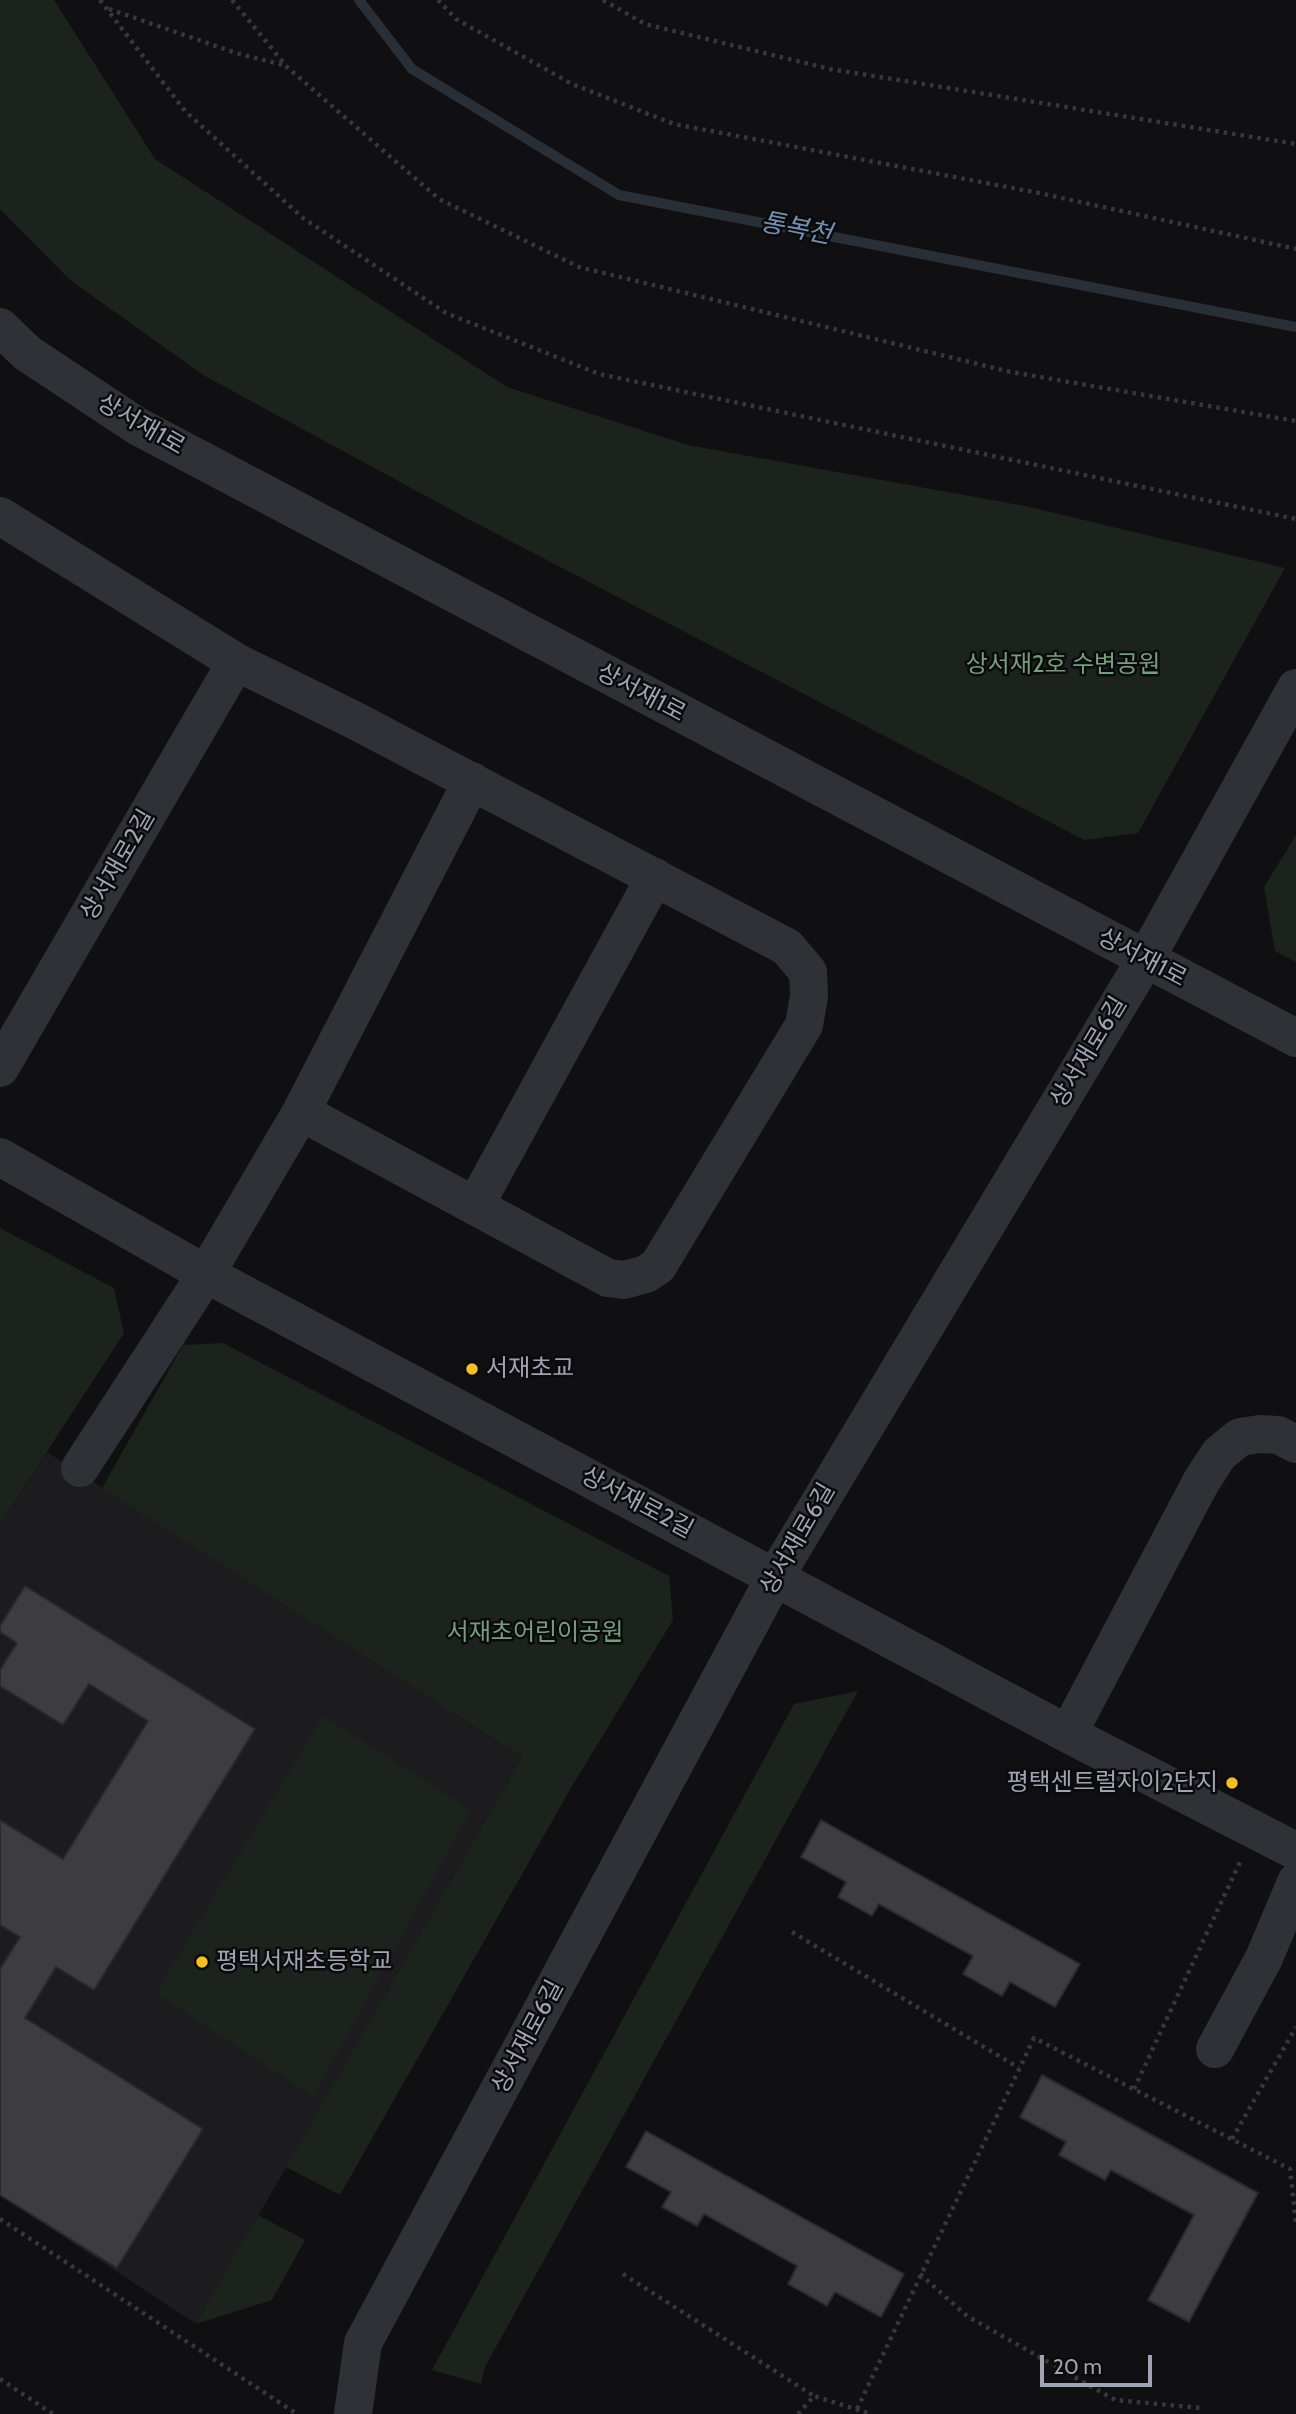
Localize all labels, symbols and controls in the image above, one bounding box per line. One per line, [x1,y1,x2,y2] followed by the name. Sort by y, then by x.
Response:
[758,207,834,251] water label: 통복천
[92,388,190,462] street label: 상서재1로
[966,651,1160,679] park label: 상서재2호 수변공원
[592,658,690,728] street label: 상서재1로
[75,805,161,925] street label: 상서재로2길
[1093,923,1191,993] street label: 상서재1로
[1045,991,1133,1113] street label: 상서재로6길
[486,1355,574,1383] place label: 서재초교
[464,1361,480,1377] marker: 서재초교
[576,1461,698,1545] street label: 상서재로2길
[755,1478,841,1600] street label: 상서재로6길
[447,1619,623,1647] park label: 서재초어린이공원
[1007,1769,1218,1797] place label: 평택센트럴자이2단지
[1224,1775,1240,1791] marker: 평택센트럴자이2단지
[216,1948,393,1976] place label: 평택서재초등학교
[194,1954,210,1970] marker: 평택서재초등학교
[486,1975,570,2099] street label: 상서재로6길
[1044,2340,1156,2384] scale bar
[1053,2354,1102,2379] text: 20 m

